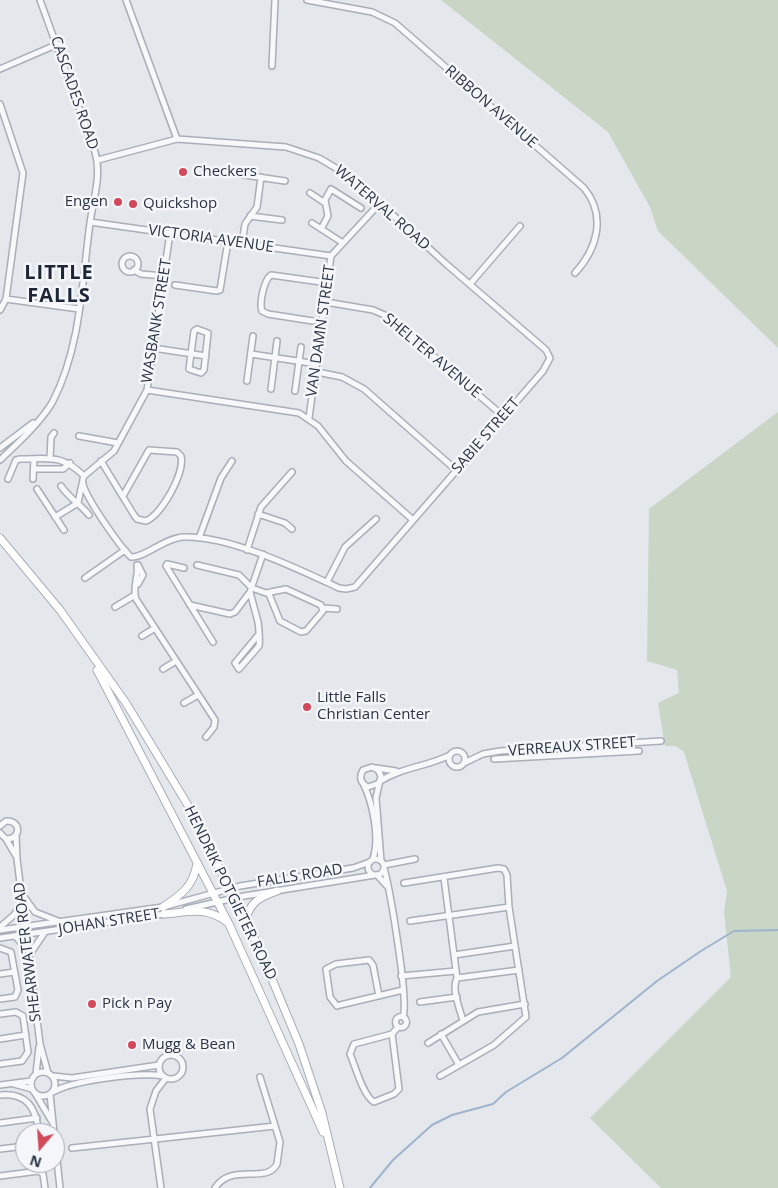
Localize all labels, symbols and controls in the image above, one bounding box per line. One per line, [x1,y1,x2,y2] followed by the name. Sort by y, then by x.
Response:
[46,34,102,152] street label: CASCADES ROAD
[441,62,541,152] street label: RIBBON AVENUE
[331,162,433,254] street label: WATERVAL ROAD
[193,163,257,181] place label: Checkers
[177,166,189,178] marker: Checkers
[65,193,108,211] place label: Engen
[143,195,217,213] place label: Quickshop
[112,196,124,208] marker: Engen
[127,198,139,210] marker: Quickshop
[147,221,275,257] street label: VICTORIA AVENUE
[138,257,176,385] street label: WASBANK STREET
[23,261,95,308] district label: LITTLE FALLS
[303,264,339,398] street label: VAN DAMN STREET
[379,310,485,402] street label: SHELTER AVENUE
[448,394,524,478] street label: SABIE STREET
[317,689,430,724] place label: Little Falls Christian Center
[301,701,313,713] marker: Little Falls Christian Center
[508,734,636,760] street label: VERREAUX STREET
[180,803,280,983] street label: HENDRIK POTGIETER ROAD
[256,860,344,892] street label: FALLS ROAD
[10,881,46,1023] street label: SHEARWATER ROAD
[57,905,161,939] street label: JOHAN STREET
[102,995,172,1013] place label: Pick n Pay
[86,998,98,1010] marker: Pick n Pay
[142,1036,235,1054] place label: Mugg & Bean
[126,1039,138,1051] marker: Mugg & Bean
[15,1123,65,1173] north arrow
[27,1151,44,1173] text: N

